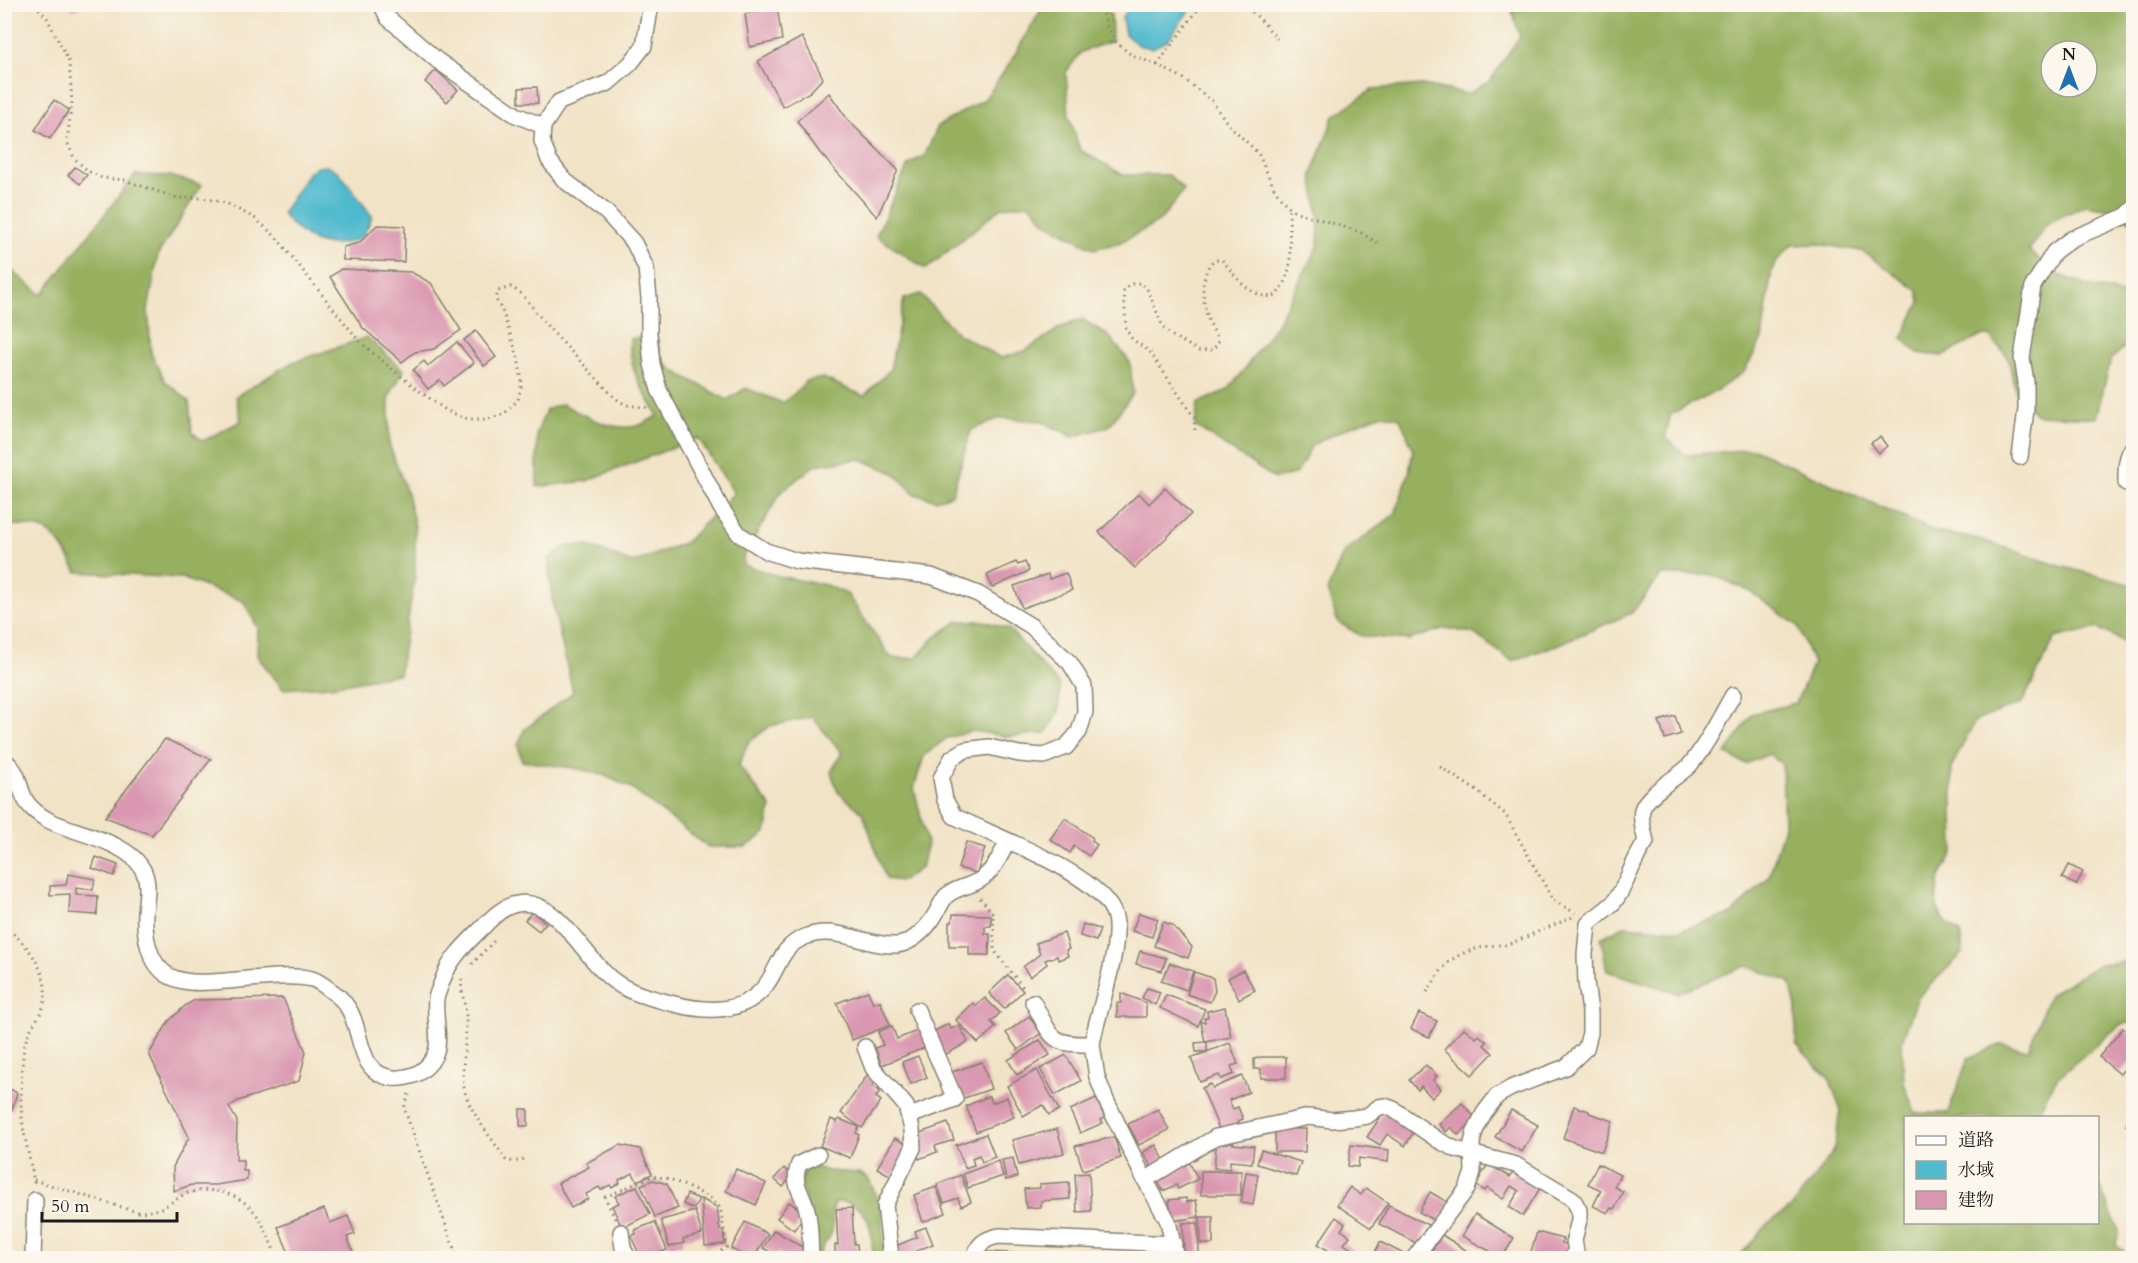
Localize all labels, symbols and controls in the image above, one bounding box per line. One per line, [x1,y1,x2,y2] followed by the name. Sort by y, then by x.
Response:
[2039,39,2099,99] north arrow
[2062,44,2076,66] text: N
[1904,1116,2099,1224] legend
[1958,1128,1994,1153] text: 道路
[1958,1158,1994,1183] text: 水域
[42,1185,177,1223] scale bar
[1958,1188,1994,1213] text: 建物
[51,1194,90,1219] text: 50 m

